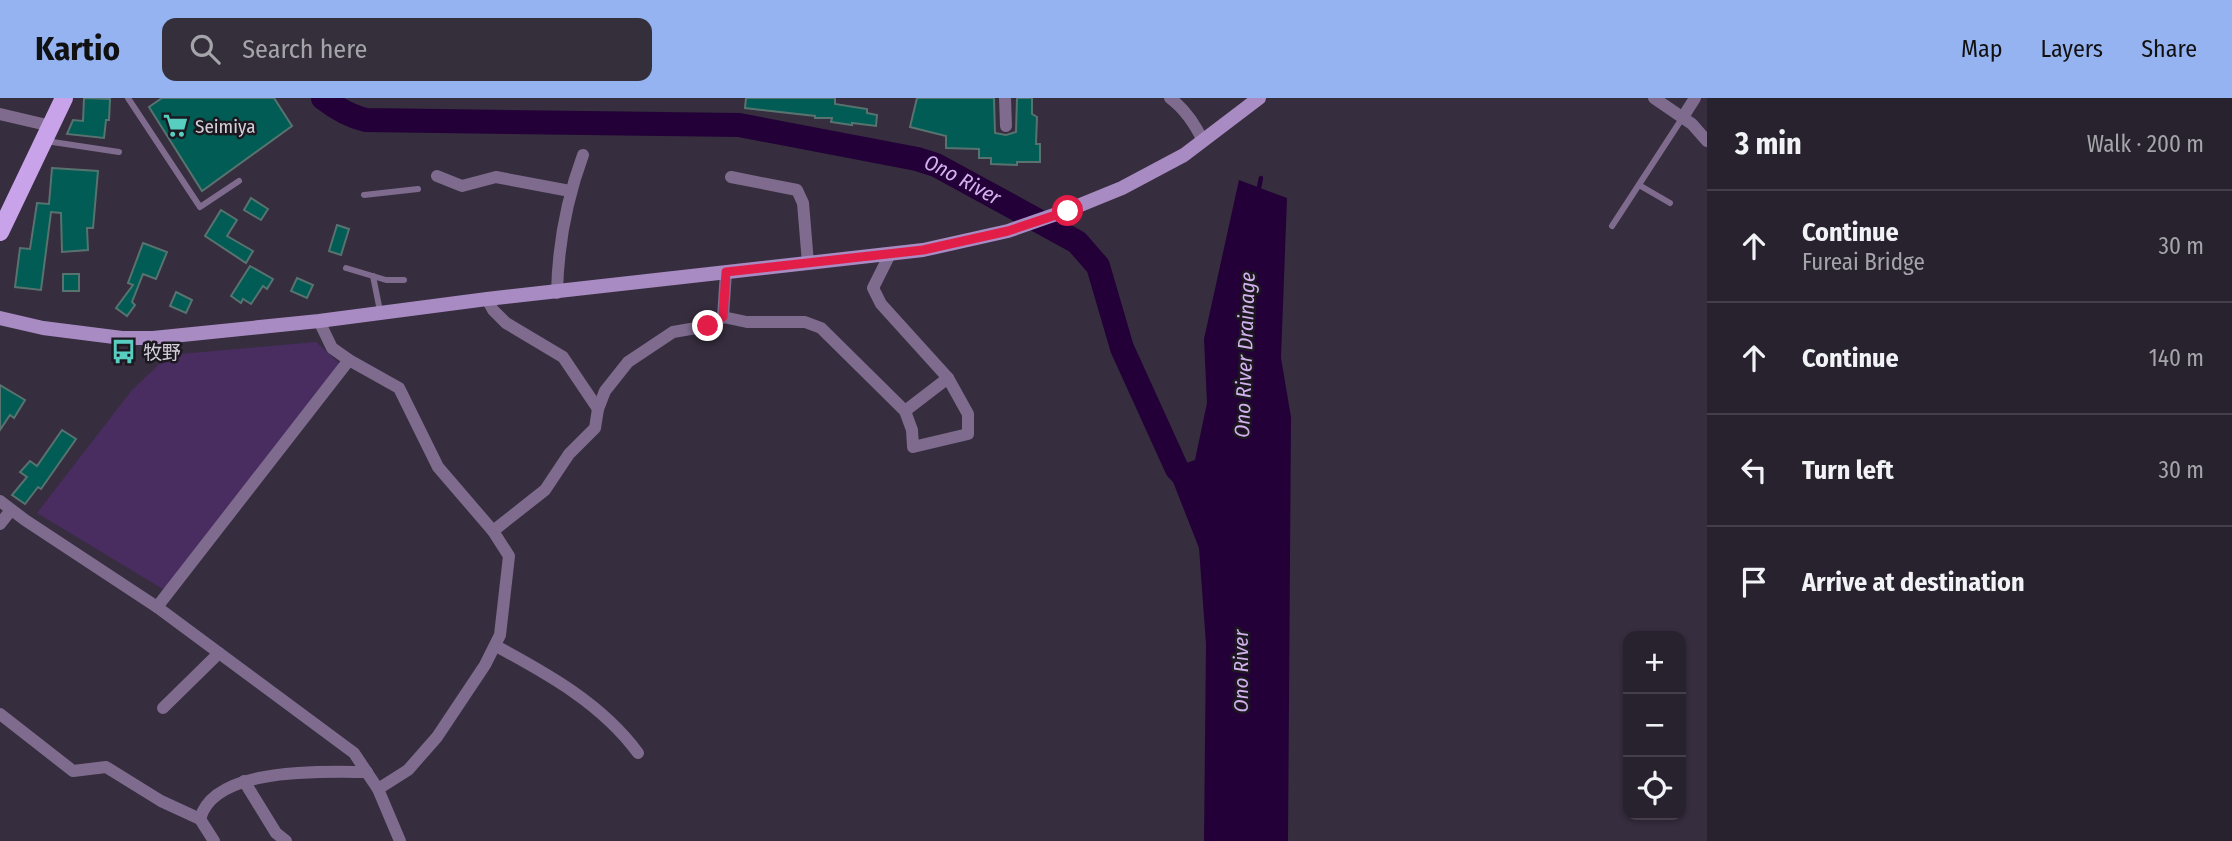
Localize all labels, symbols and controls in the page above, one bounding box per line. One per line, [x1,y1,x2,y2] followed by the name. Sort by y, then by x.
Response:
[162,18,652,81] search box
[35,29,120,69] text: Kartio
[186,30,224,68] icon: search
[242,34,367,65] text: Search here
[1961,35,2003,63] text: Map
[2041,35,2103,63] text: Layers
[2141,35,2197,63] text: Share
[161,112,189,140] supermarket icon: Seimiya
[195,115,256,138] place label: Seimiya
[1735,126,1802,162] text: 3 min
[2087,130,2204,158] text: Walk · 200 m
[921,149,1006,211] water label: Ono River
[1052,195,1083,226] route start
[1802,217,1899,248] text: Continue
[1735,227,1773,265] icon: ahead
[2159,232,2204,260] text: 30 m
[1802,248,1925,276] text: Fureai Bridge
[1229,272,1261,438] water label: Ono River Drainage
[692,310,723,341] route end
[109,338,137,366] bus stop icon: 牧野
[1735,339,1773,377] icon: ahead
[143,341,181,364] place label: 牧野
[1802,343,1899,374] text: Continue
[2149,344,2204,372] text: 140 m
[1735,451,1773,489] icon: left
[1802,455,1894,486] text: Turn left
[2159,456,2204,484] text: 30 m
[1735,563,1773,601] icon: arrive
[1802,567,2025,598] text: Arrive at destination
[1228,629,1254,713] water label: Ono River
[1623,631,1686,820] map controls
[1623,631,1686,694] button: +
[1623,694,1686,757] button: −
[1623,757,1686,820] button: locate

